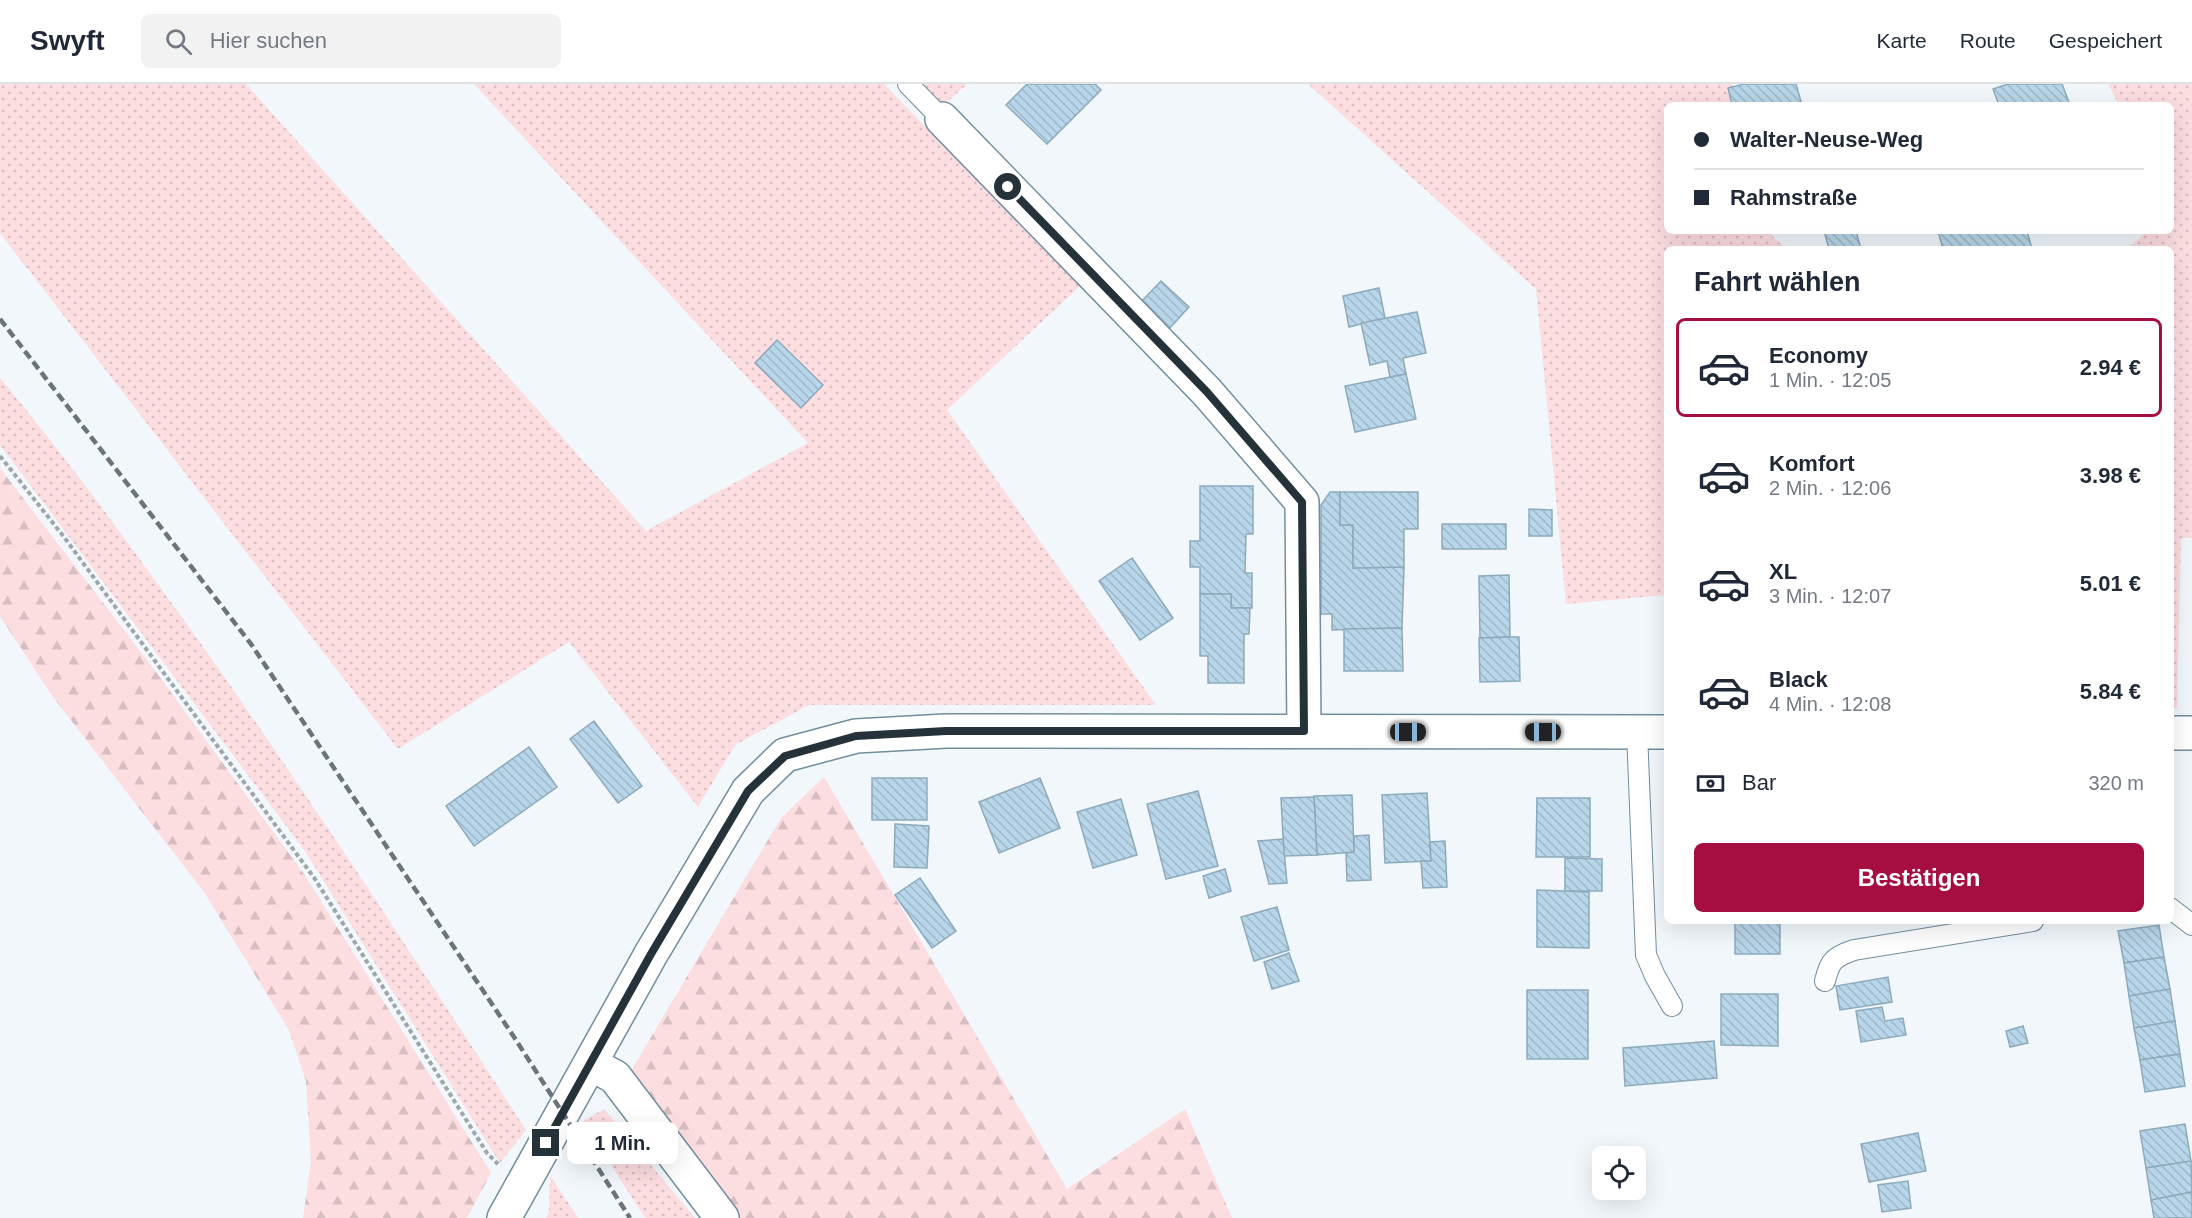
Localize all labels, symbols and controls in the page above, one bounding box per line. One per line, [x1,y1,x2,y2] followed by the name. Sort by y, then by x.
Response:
[141,14,561,68] search box
[30,25,105,56] text: Swyft
[162,25,195,58] icon: search
[210,28,327,53] text: Hier suchen
[1877,29,1927,52] text: Karte
[1960,29,2016,52] text: Route
[2049,29,2162,52] text: Gespeichert
[1730,127,1923,152] text: Walter-Neuse-Weg
[994,173,1021,200] route start
[1730,185,1857,210] text: Rahmstraße
[1694,267,1861,297] text: Fahrt wählen
[1697,341,1751,395] icon: car
[1769,343,1868,368] text: Economy
[2080,355,2141,380] text: 2.94 €
[1769,369,1891,391] text: 1 Min. · 12:05
[1697,449,1751,503] icon: car
[1769,451,1855,476] text: Komfort
[2080,463,2141,488] text: 3.98 €
[1769,477,1891,499] text: 2 Min. · 12:06
[1697,557,1751,611] icon: car
[1769,559,1797,584] text: XL
[2080,571,2141,596] text: 5.01 €
[1769,585,1891,607] text: 3 Min. · 12:07
[1697,665,1751,719] icon: car
[1769,667,1828,692] text: Black
[2080,679,2141,704] text: 5.84 €
[1769,693,1891,715] text: 4 Min. · 12:08
[1390,723,1426,741] car
[1525,723,1561,741] car
[1694,767,1727,800] icon: cash
[1742,770,1776,795] text: Bar
[2088,772,2144,794] text: 320 m
[1694,843,2144,912] button: Bestätigen
[567,1122,678,1164] callout: 1 Min.
[532,1129,559,1156] route end
[594,1132,651,1154] text: 1 Min.
[1592,1146,1646,1200] map controls
[1592,1146,1646,1200] button: locate

